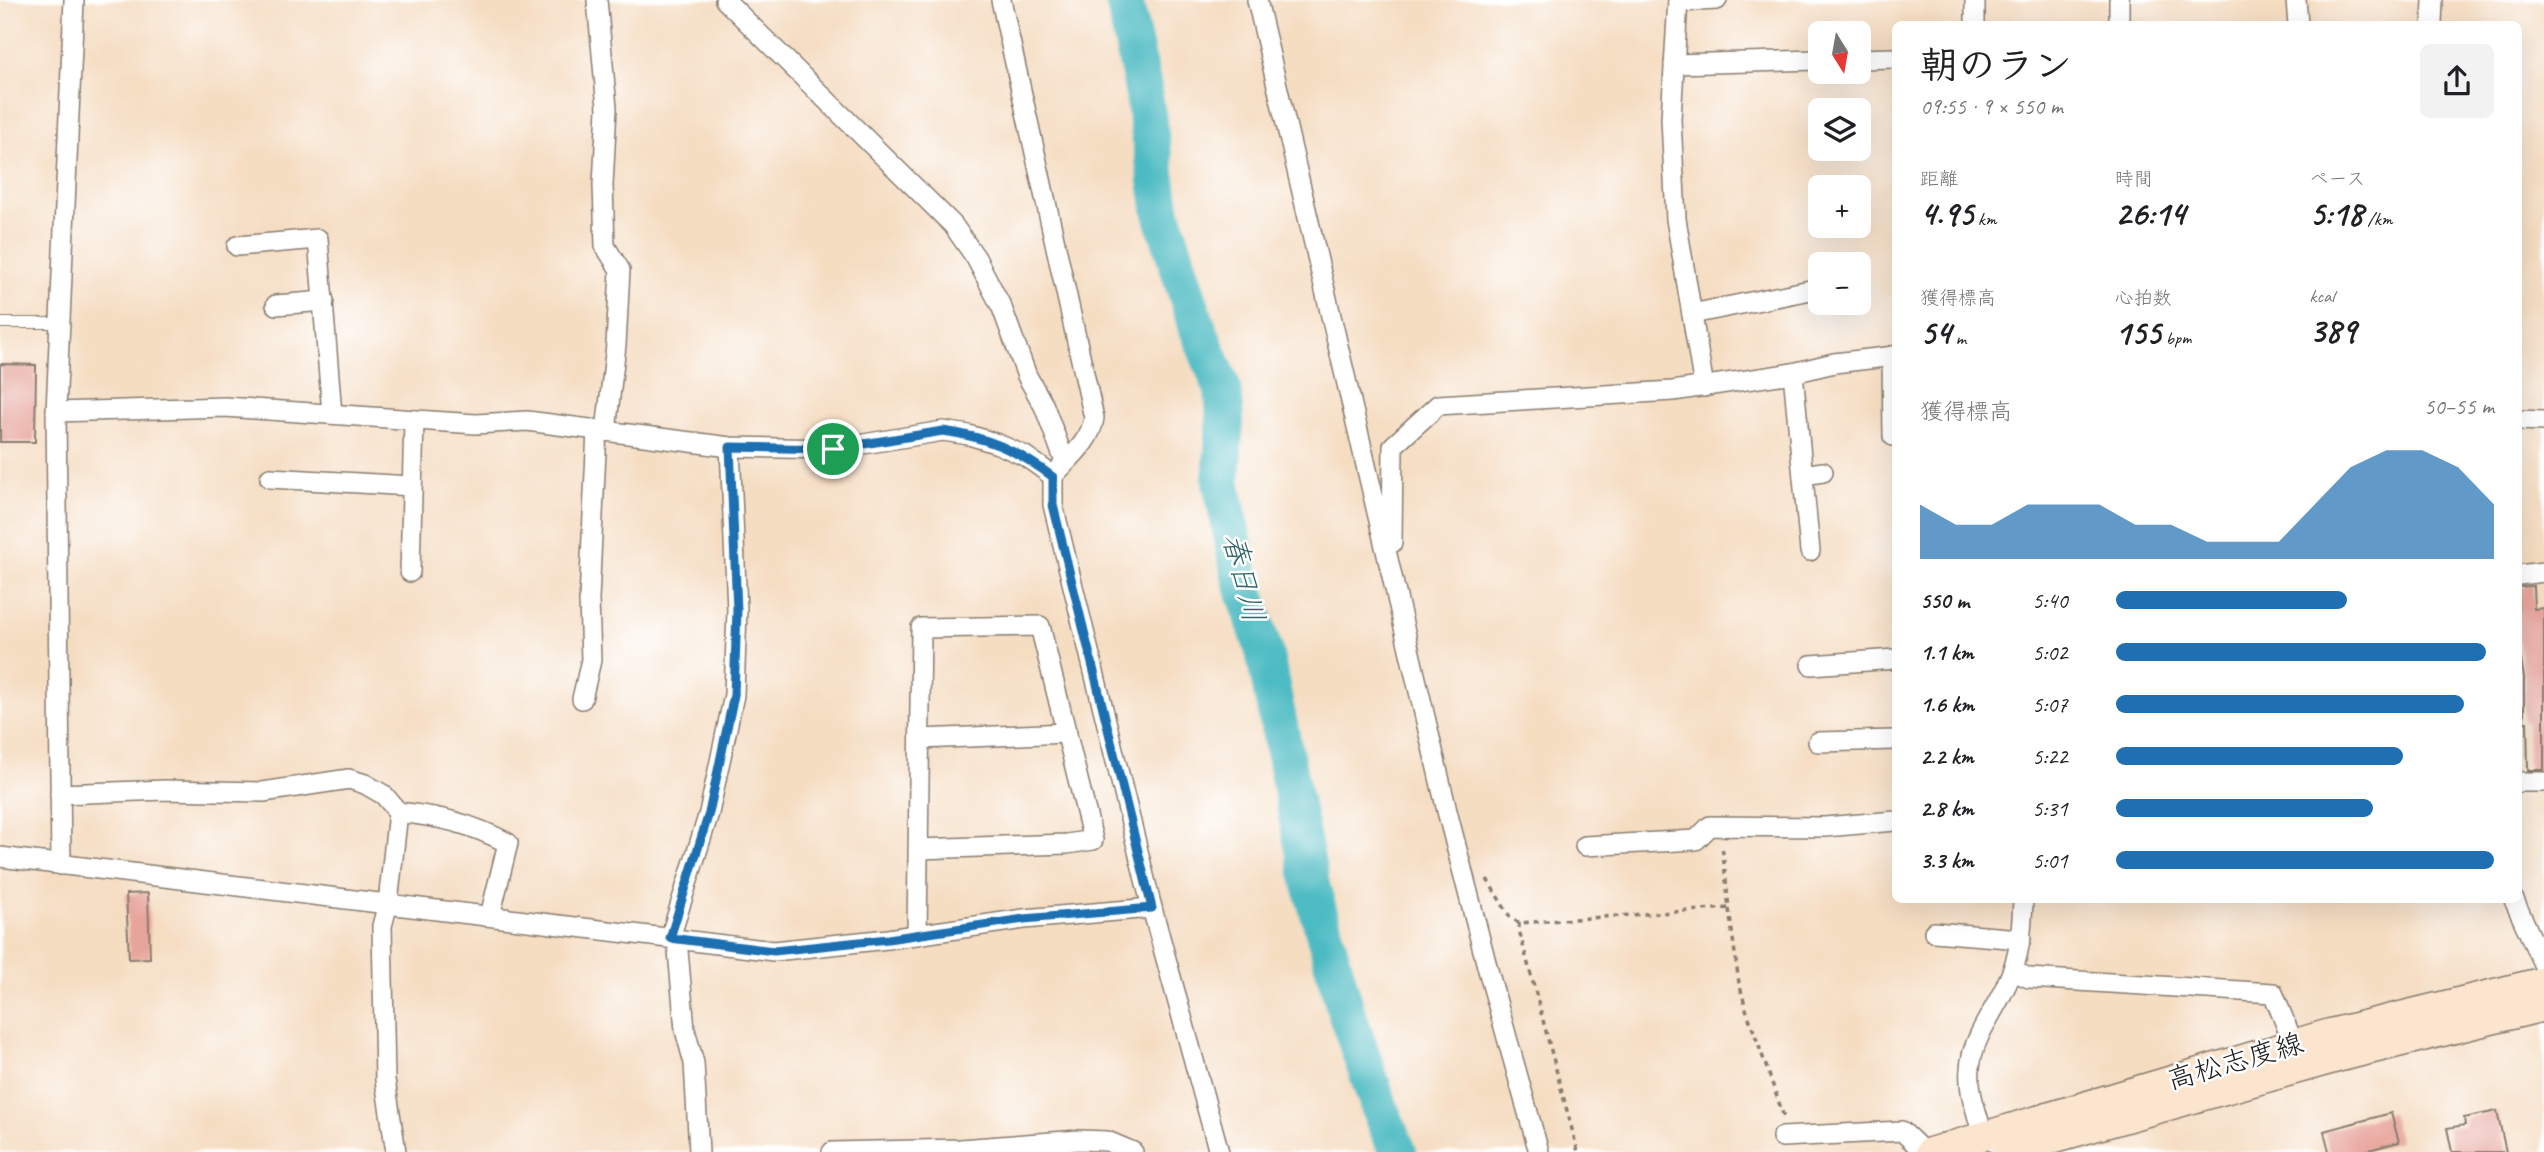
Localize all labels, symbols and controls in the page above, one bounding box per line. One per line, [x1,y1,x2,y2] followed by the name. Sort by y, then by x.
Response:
[1808,21,1871,84] north arrow
[1808,21,1871,315] map controls
[1920,42,2072,89] text: 朝のラン
[2420,44,2494,118] button: share
[1920,92,2063,121] text: 09:55 · 9 × 550 m
[1808,98,1871,161] button: layers
[1920,167,1958,191] text: 距離
[2115,167,2153,191] text: 時間
[2309,167,2365,191] text: ペース
[1808,175,1871,238] button: +
[1920,191,1973,236] text: 4.95
[2115,191,2185,236] text: 26:14
[2309,191,2363,236] text: 5:18
[1973,207,1996,231] text: km
[2363,207,2392,231] text: /km
[1808,252,1871,315] button: −
[2309,284,2334,308] text: kcal
[1920,286,1996,310] text: 獲得標高
[2115,286,2172,310] text: 心拍数
[2309,308,2356,353] text: 389
[1920,310,1951,355] text: 54
[2115,310,2161,355] text: 155
[1951,326,1966,350] text: m
[2161,326,2191,350] text: bpm
[2424,392,2494,421] text: 50–55 m
[1920,397,2012,426] text: 獲得標高
[803,419,863,479] pin
[814,430,852,468] icon: arrive
[1215,530,1273,626] water label: 春日川
[1920,586,1969,615] text: 550 m
[2032,586,2068,615] text: 5:40
[1920,638,1974,667] text: 1.1 km
[2032,638,2068,667] text: 5:02
[1920,690,1974,719] text: 1.6 km
[2032,690,2068,719] text: 5:07
[1920,742,1974,771] text: 2.2 km
[2032,742,2068,771] text: 5:22
[1920,794,1974,823] text: 2.8 km
[2032,794,2068,823] text: 5:31
[1920,846,1974,875] text: 3.3 km
[2032,846,2068,875] text: 5:01
[2163,1025,2307,1097] street label: 高松志度線

